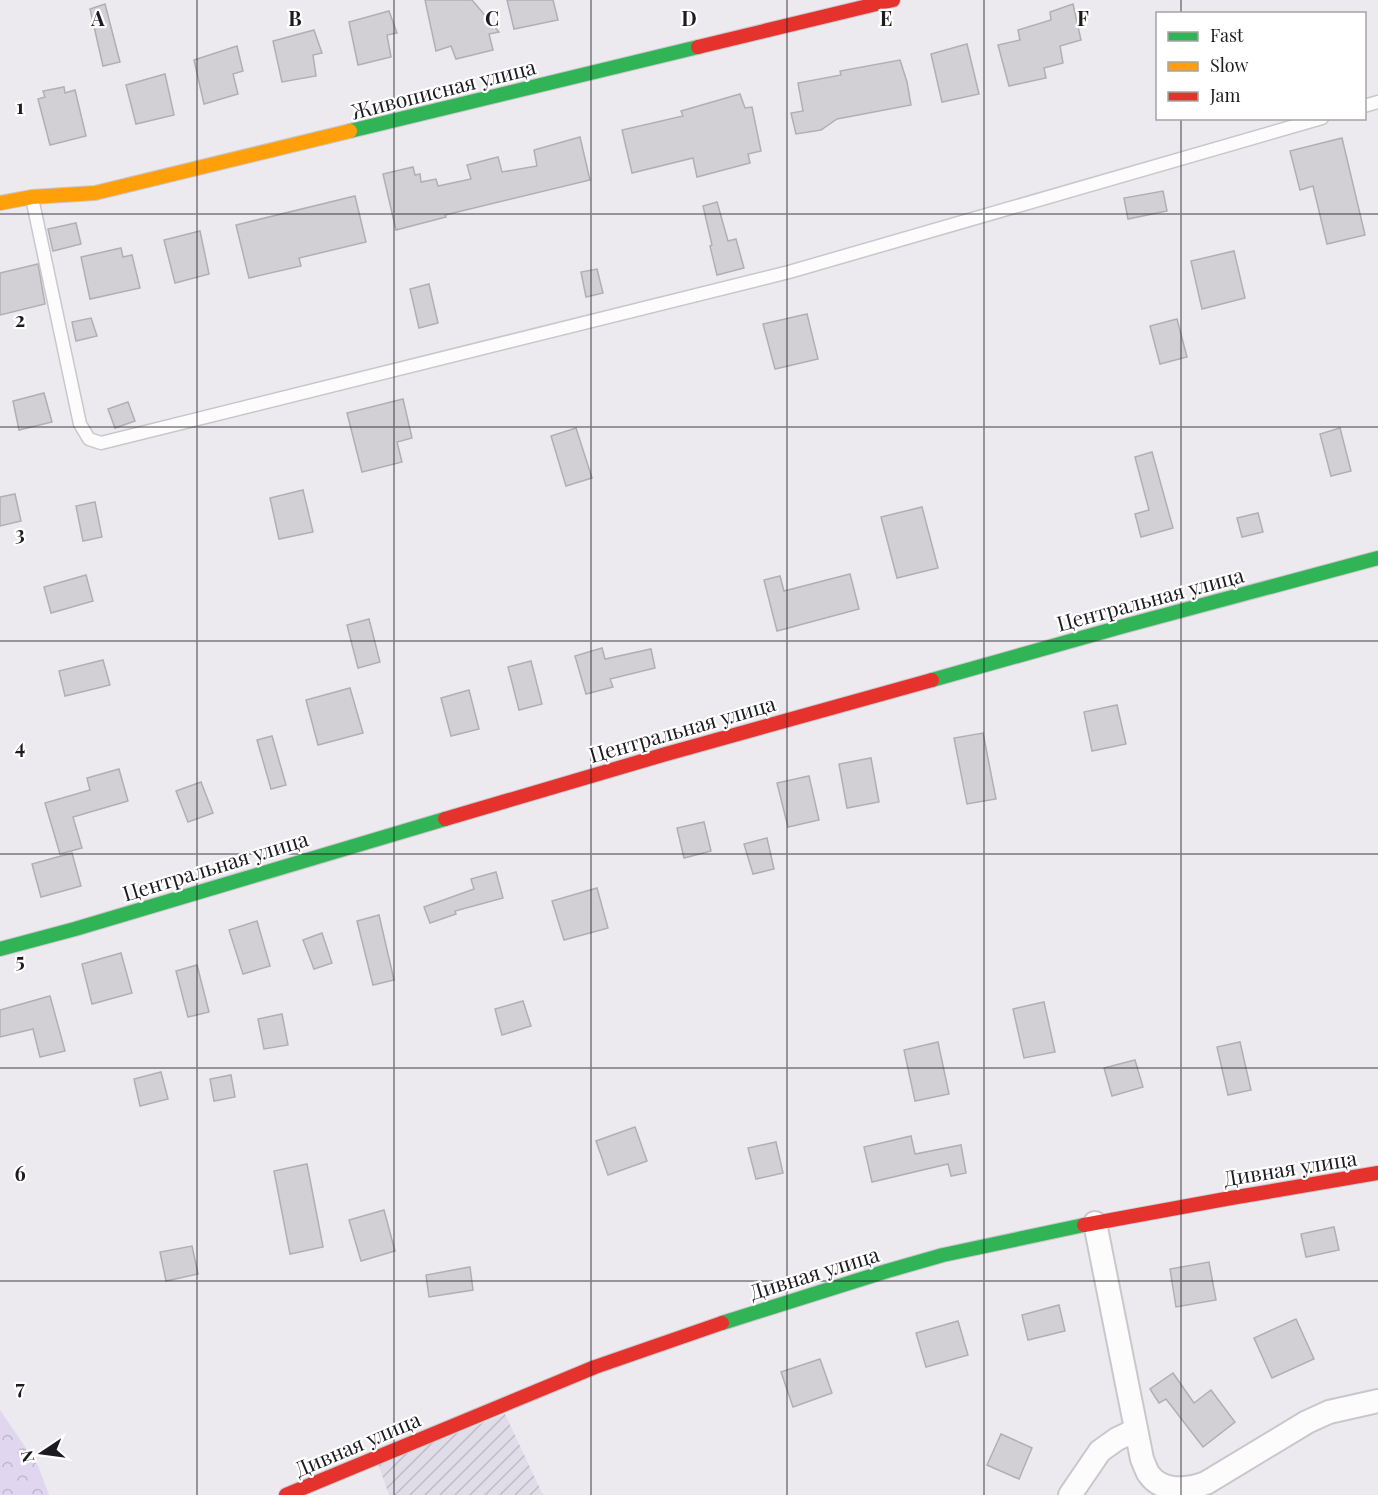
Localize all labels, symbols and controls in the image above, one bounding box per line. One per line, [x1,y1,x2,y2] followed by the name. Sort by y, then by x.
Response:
[90,4,105,31] text: A
[288,4,302,31] text: B
[485,4,499,31] text: C
[681,4,697,31] text: D
[880,4,892,31] text: E
[1077,4,1089,31] text: F
[1156,12,1366,120] legend
[1210,23,1244,47] text: Fast
[348,51,539,125] street label: Живописная улица
[1210,53,1248,77] text: Slow
[1209,83,1240,107] text: Jam
[16,92,24,119] text: 1
[15,305,25,332] text: 2
[15,519,25,546] text: 3
[1053,559,1247,636] street label: Центральная улица
[585,688,779,768] street label: Центральная улица
[15,732,25,759] text: 4
[119,823,312,907] street label: Центральная улица
[15,946,25,973] text: 5
[1221,1143,1359,1191] street label: Дивная улица
[14,1159,26,1186] text: 6
[746,1239,883,1305] street label: Дивная улица
[15,1373,25,1400] text: 7
[290,1404,425,1482] street label: Дивная улица
[12,1423,72,1483] north arrow
[15,1448,38,1464] text: N

